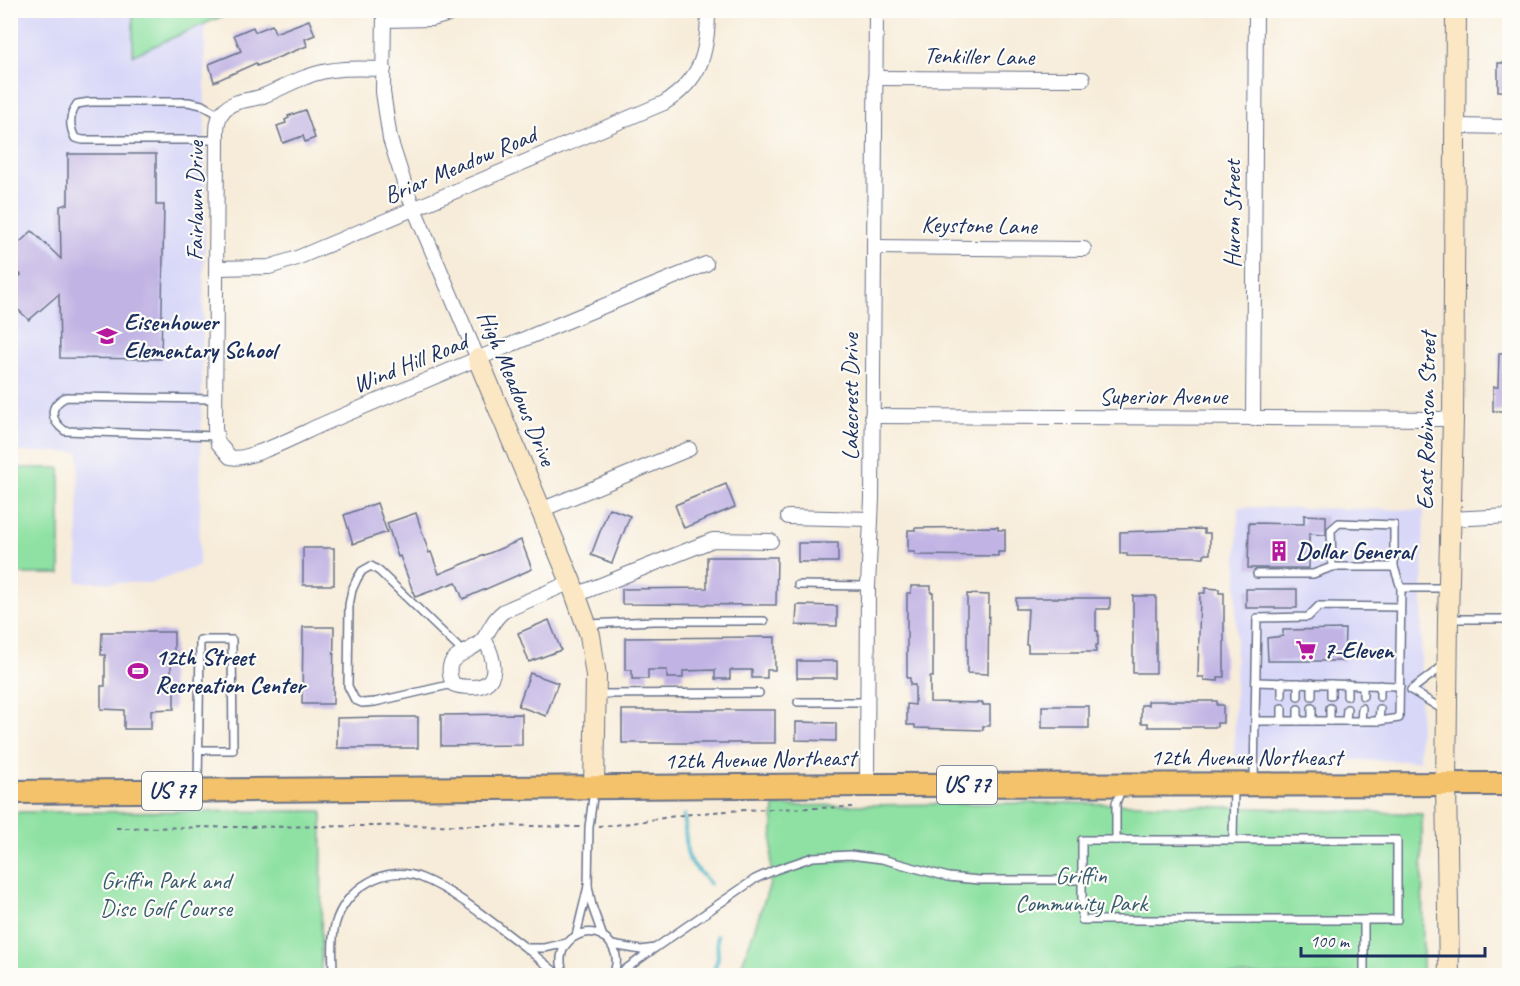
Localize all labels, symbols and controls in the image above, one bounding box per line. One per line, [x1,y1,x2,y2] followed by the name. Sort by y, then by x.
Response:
[924,40,1037,72] street label: Tenkiller Lane
[379,118,544,211] street label: Briar Meadow Road
[180,139,210,261] street label: Fairlawn Drive
[1217,158,1247,268] street label: Huron Street
[921,209,1039,241] street label: Keystone Lane
[471,306,564,472] street label: High Meadows Drive
[124,307,281,365] place label: Eisenhower Elementary School
[95,324,119,348] school or university icon: Eisenhower Elementary School
[348,325,475,399] street label: Wind Hill Road
[1409,329,1443,510] street label: East Robinson Street
[835,331,865,461] street label: Lakecrest Drive
[1099,381,1229,411] street label: Superior Avenue
[1296,536,1418,566] place label: Dollar General
[1267,539,1291,563] building icon: Dollar General
[1323,635,1396,665] place label: 7-Eleven
[1294,638,1318,662] supermarket icon: 7-Eleven
[155,642,307,700] place label: 12th Street Recreation Center
[126,659,150,683] sports icon: 12th Street Recreation Center
[664,742,859,776] street label: 12th Avenue Northeast
[1150,742,1345,772] street label: 12th Avenue Northeast
[937,766,997,804] road number: US 77
[142,772,202,810] road number: US 77
[1015,860,1149,918] park label: Griffin Community Park
[100,865,235,923] park label: Griffin Park and Disc Golf Course
[1301,920,1486,958] scale bar
[1310,930,1351,952] text: 100 m

